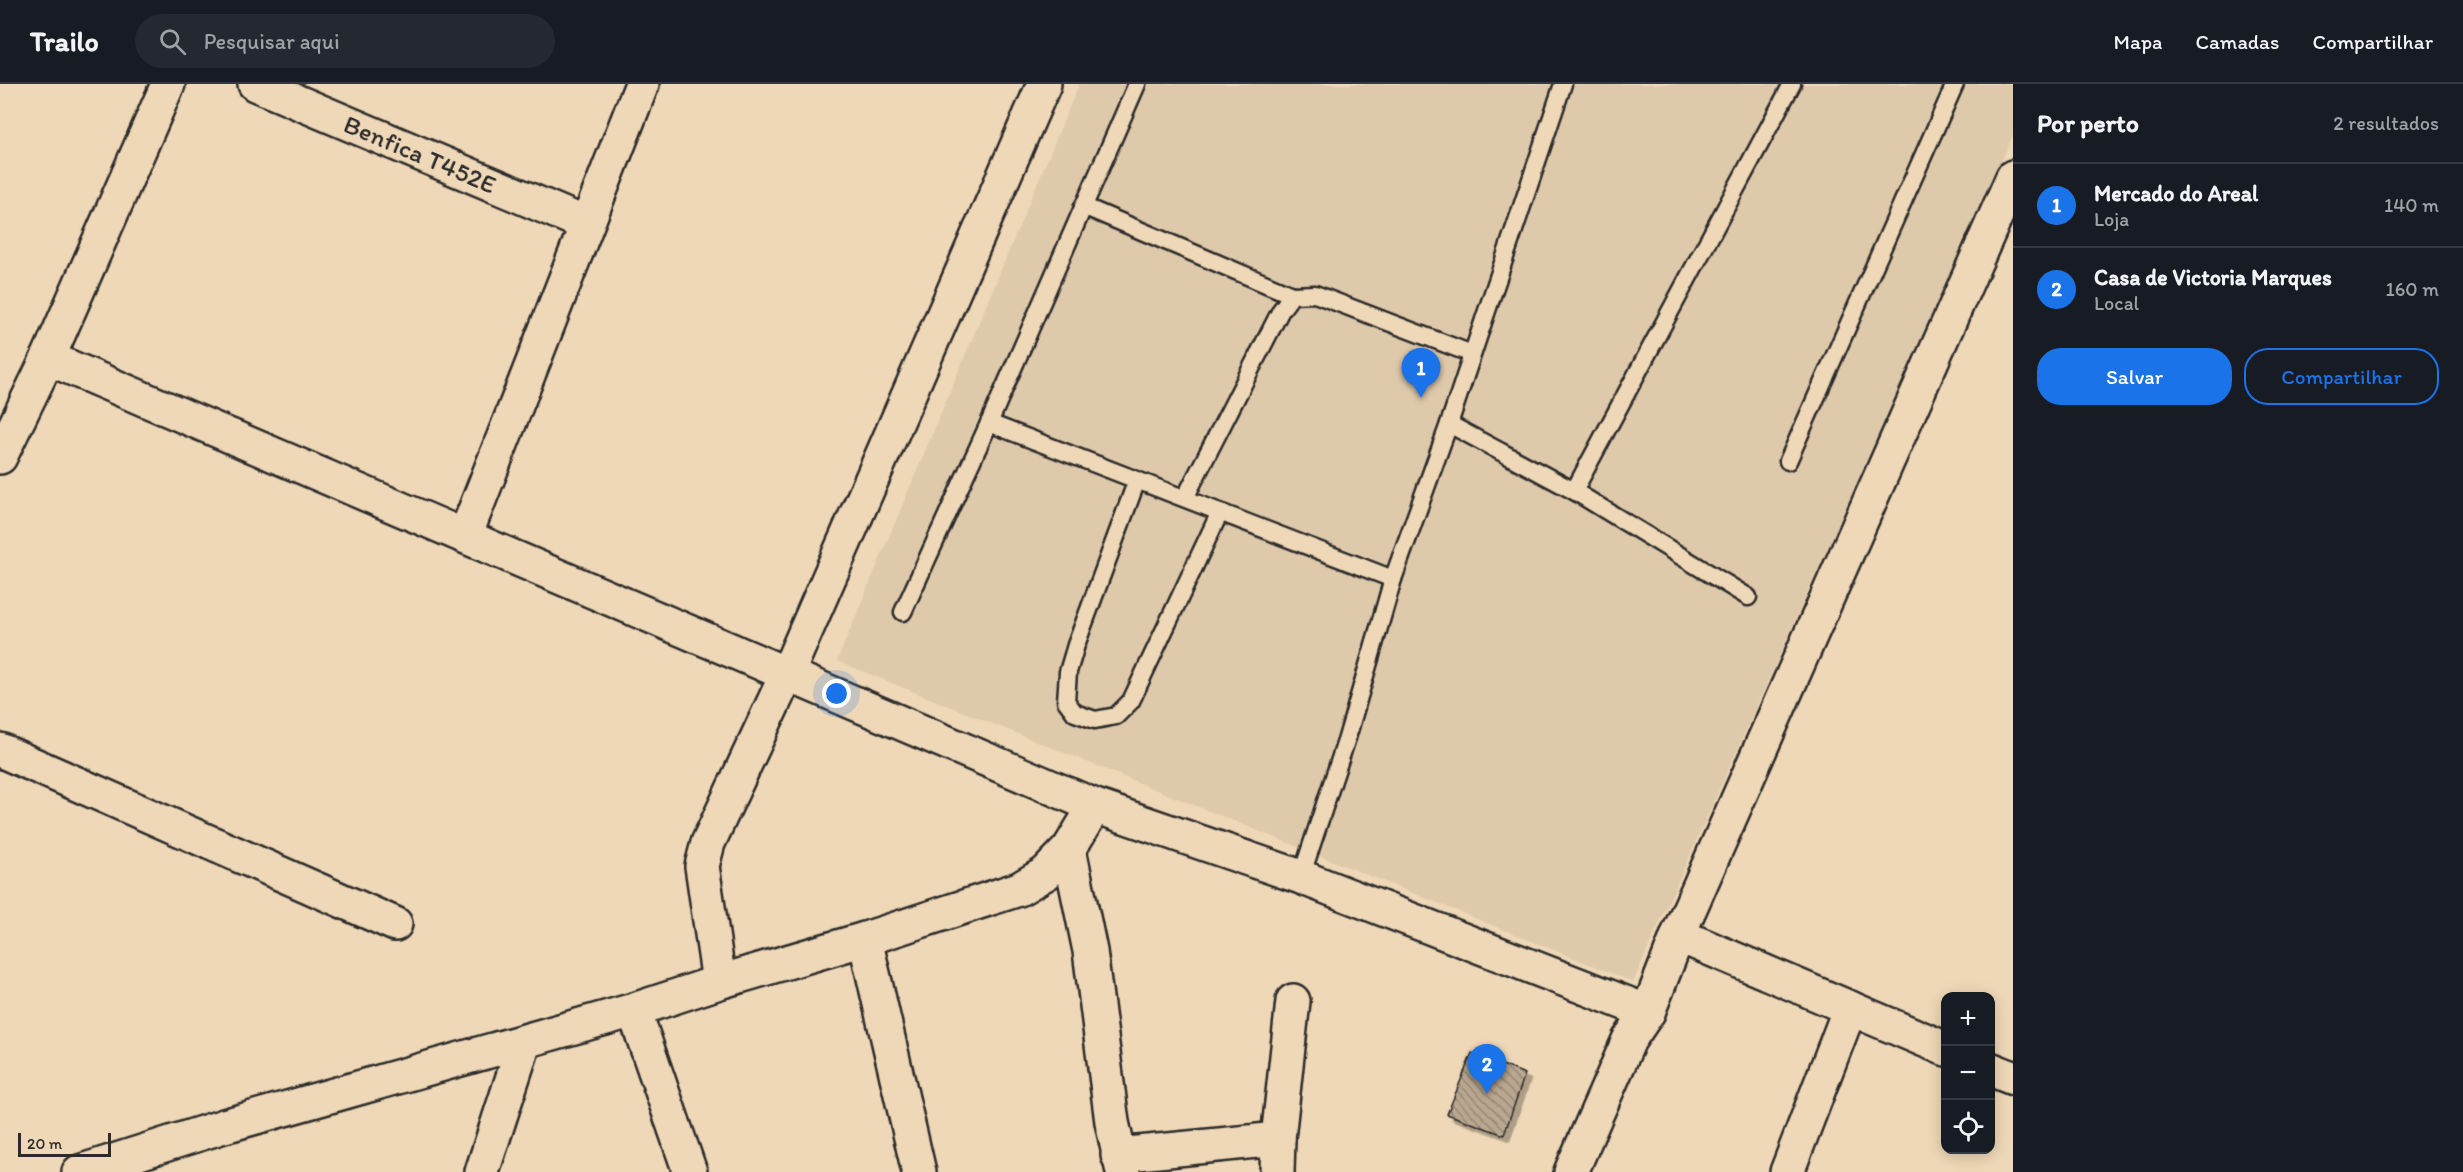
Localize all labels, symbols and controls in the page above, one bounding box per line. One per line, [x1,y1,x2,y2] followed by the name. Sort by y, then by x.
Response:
[135,14,555,68] search box
[30,24,99,58] text: Trailo
[156,25,189,58] icon: search
[204,28,340,55] text: Pesquisar aqui
[2114,29,2162,54] text: Mapa
[2195,29,2279,54] text: Camadas
[2312,29,2433,54] text: Compartilhar
[339,107,501,201] street label: Benfica T452E
[2037,107,2139,139] text: Por perto
[2333,111,2439,135] text: 2 resultados
[2094,180,2258,207] text: Mercado do Areal
[2052,193,2061,217] text: 1
[2384,193,2439,217] text: 140 m
[2094,207,2129,231] text: Loja
[2094,264,2332,291] text: Casa de Victoria Marques
[2051,277,2062,301] text: 2
[2386,277,2439,301] text: 160 m
[2094,291,2139,315] text: Local
[1402,348,1440,398] pin: 1
[2037,348,2232,405] button: Salvar
[2244,348,2439,405] button: Compartilhar
[822,679,851,708] your location
[1941,992,1995,1154] map controls
[1941,992,1995,1046] button: +
[1468,1044,1506,1094] pin: 2
[1941,1046,1995,1100] button: −
[1941,1100,1995,1154] button: locate
[18,1130,111,1158] scale bar
[27,1134,62,1153] text: 20 m

